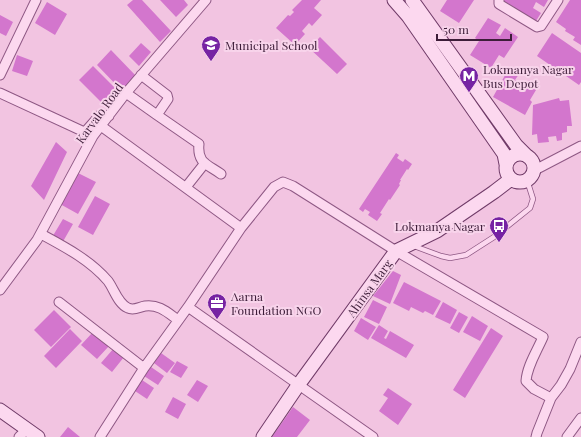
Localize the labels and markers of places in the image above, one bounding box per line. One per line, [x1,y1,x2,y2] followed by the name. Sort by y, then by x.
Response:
[200,34,222,62] school or university icon: Municipal School
[225,37,318,53] place label: Municipal School
[483,61,574,91] place label: Lokmanya Nagar Bus Depot
[458,65,480,93] metro station icon: Lokmanya Nagar Bus Depot
[488,215,510,243] bus stop icon: Lokmanya Nagar
[395,218,486,234] place label: Lokmanya Nagar
[230,288,322,318] place label: Aarna Foundation NGO
[206,292,228,320] office icon: Aarna Foundation NGO

